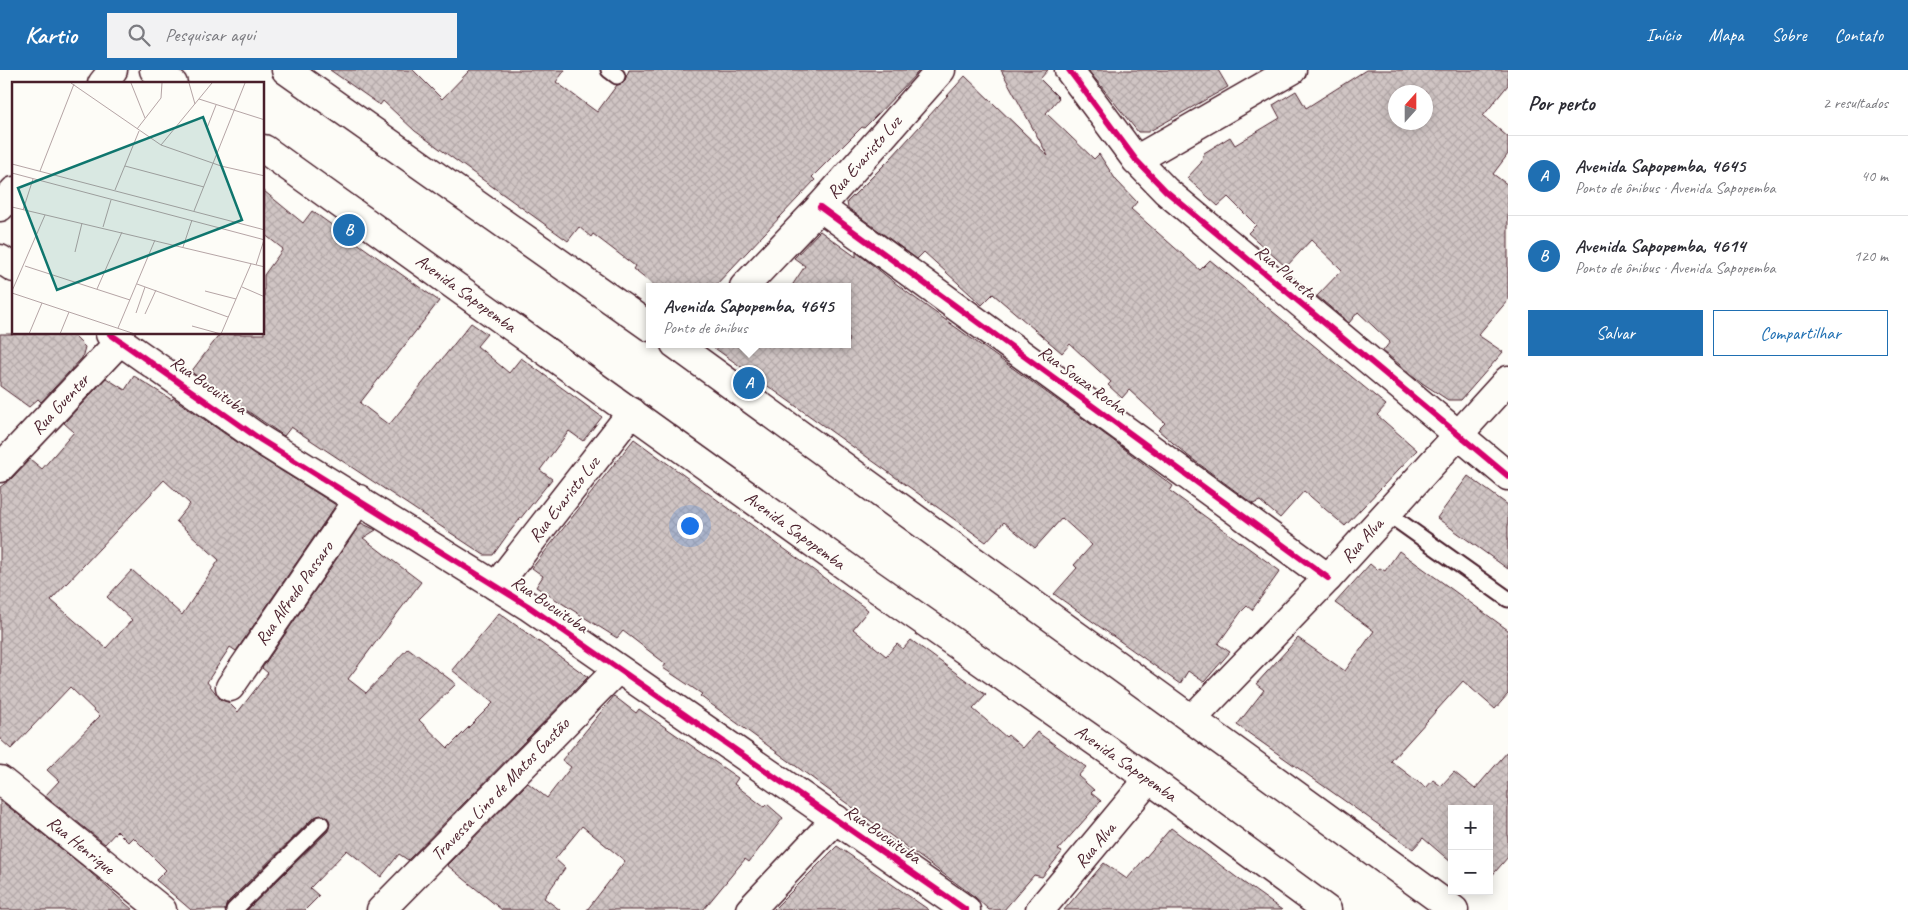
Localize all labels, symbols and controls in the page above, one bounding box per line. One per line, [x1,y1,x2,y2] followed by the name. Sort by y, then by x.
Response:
[107,13,457,58] search box
[25,20,77,50] text: Kartio
[125,21,153,49] icon: search
[165,23,255,47] text: Pesquisar aqui
[1646,24,1681,46] text: Início
[1709,24,1743,46] text: Mapa
[1771,24,1807,46] text: Sobre
[1835,24,1883,46] text: Contato
[12,82,265,335] inset map
[1388,85,1433,130] north arrow
[1528,90,1595,116] text: Por perto
[1823,93,1888,113] text: 2 resultados
[822,109,908,203] street label: Rua Evaristo Luz
[1575,154,1745,178] text: Avenida Sapopemba, 4645
[1540,166,1548,186] text: A
[1861,166,1888,186] text: 40 m
[1575,178,1776,198] text: Ponto de ônibus · Avenida Sapopemba
[333,211,365,249] pin: B
[1575,234,1746,258] text: Avenida Sapopemba, 4614
[1251,240,1323,305] street label: Rua Planeta
[1540,246,1548,266] text: B
[1854,246,1888,266] text: 120 m
[411,249,521,338] street label: Avenida Sapopemba
[1575,258,1776,278] text: Ponto de ônibus · Avenida Sapopemba
[646,283,851,348] popup
[663,294,834,318] text: Avenida Sapopemba, 4645
[1528,310,1703,356] button: Salvar
[1713,310,1888,356] button: Compartilhar
[663,318,747,338] text: Ponto de ônibus
[1034,340,1133,420] street label: Rua Souza Rocha
[167,351,252,420] street label: Rua Bucuituba
[733,364,765,402] pin: A
[26,368,95,439] street label: Rua Guenter
[524,450,606,546] street label: Rua Evaristo Luz
[740,486,850,575] street label: Avenida Sapopemba
[1336,512,1389,567] street label: Rua Alva
[677,513,703,539] your location
[250,535,339,649] street label: Rua Alfredo Passaro
[507,570,594,638] street label: Rua Bucuituba
[426,712,575,865] street label: Travessa Lino de Matos Gastão
[1071,720,1182,807] street label: Avenida Sapopemba
[841,800,926,869] street label: Rua Bucuituba
[1448,805,1493,895] map controls
[1448,805,1493,850] button: +
[43,811,120,880] street label: Rua Henrique
[1070,816,1121,872] street label: Rua Alva
[1448,850,1493,895] button: −

